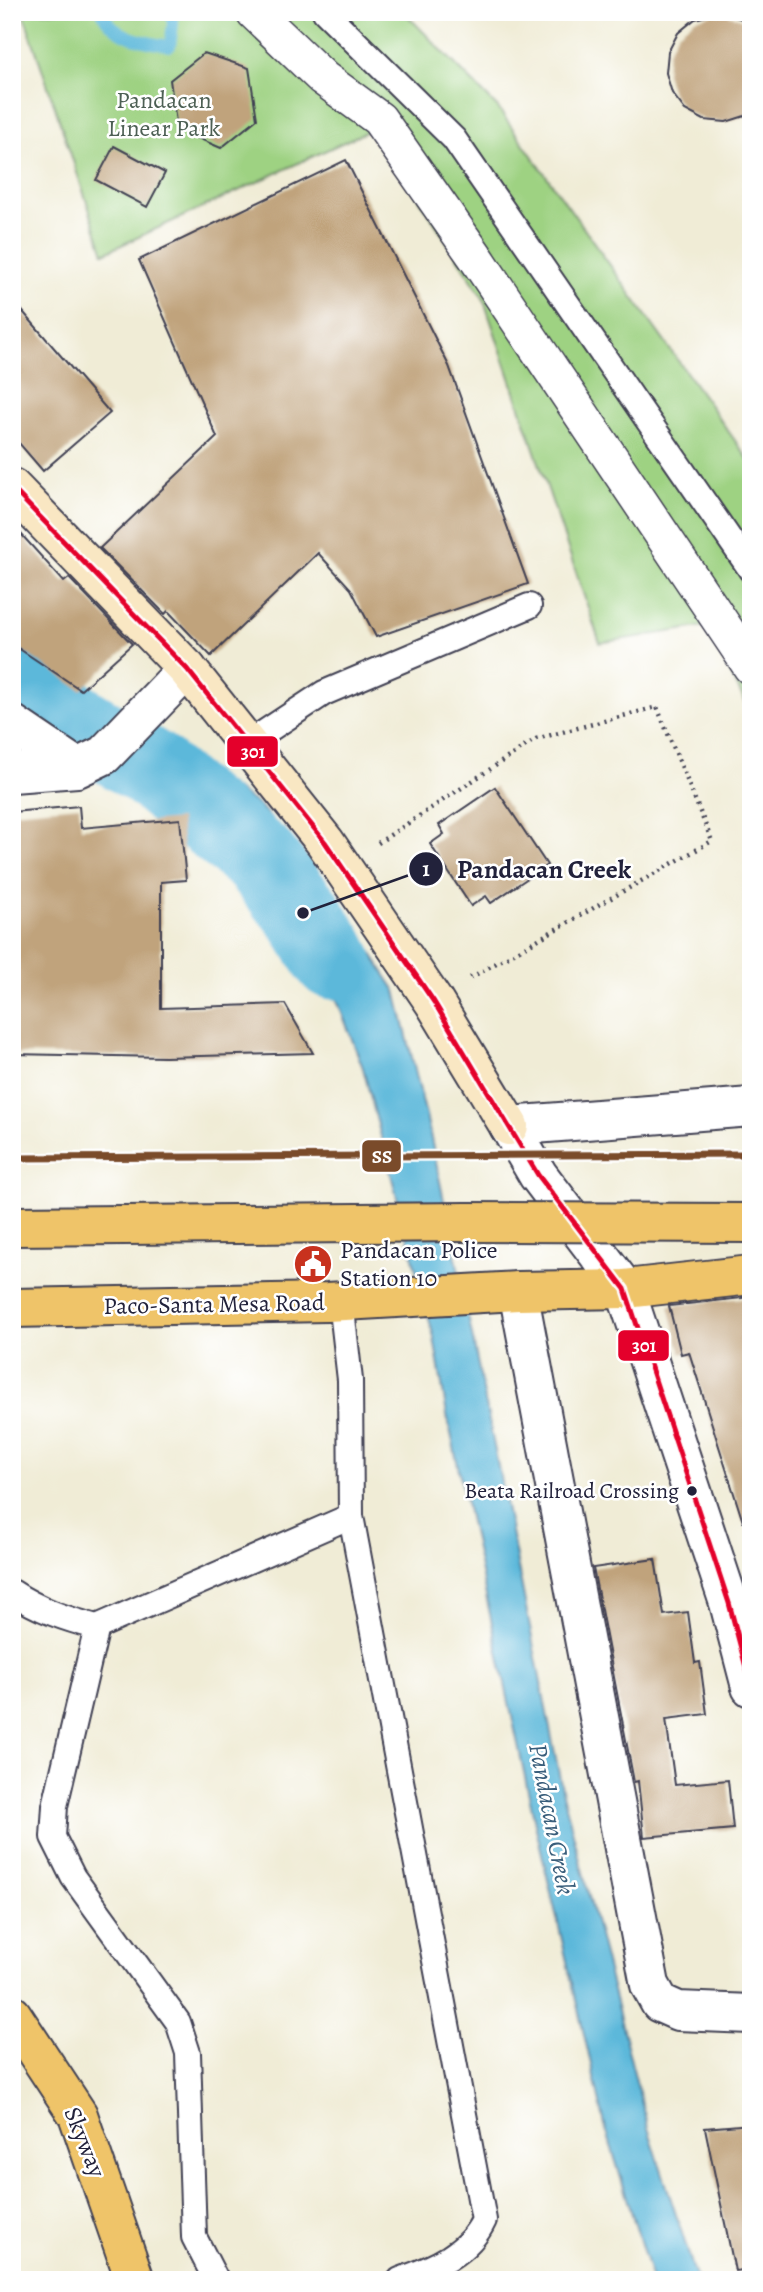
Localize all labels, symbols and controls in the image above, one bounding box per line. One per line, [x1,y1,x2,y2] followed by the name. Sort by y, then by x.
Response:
[107,84,221,144] park label: Pandacan Linear Park
[226,735,279,768] line badge: 301
[241,739,265,765] text: 301
[408,846,645,893] callout: Pandacan Creek
[457,852,632,887] text: Pandacan Creek
[422,855,430,883] text: 1
[361,1139,402,1173] line badge: SS
[372,1144,392,1170] text: SS
[340,1234,497,1294] place label: Pandacan Police Station 10
[292,1243,334,1285] public building icon: Pandacan Police Station 10
[103,1286,325,1322] street label: Paco-Santa Mesa Road
[617,1329,670,1362] line badge: 301
[632,1333,656,1359] text: 301
[464,1476,679,1506] place label: Beata Railroad Crossing
[685,1484,699,1498] marker: Beata Railroad Crossing
[520,1740,584,1898] water label: Pandacan Creek
[56,2102,114,2182] street label: Skyway

